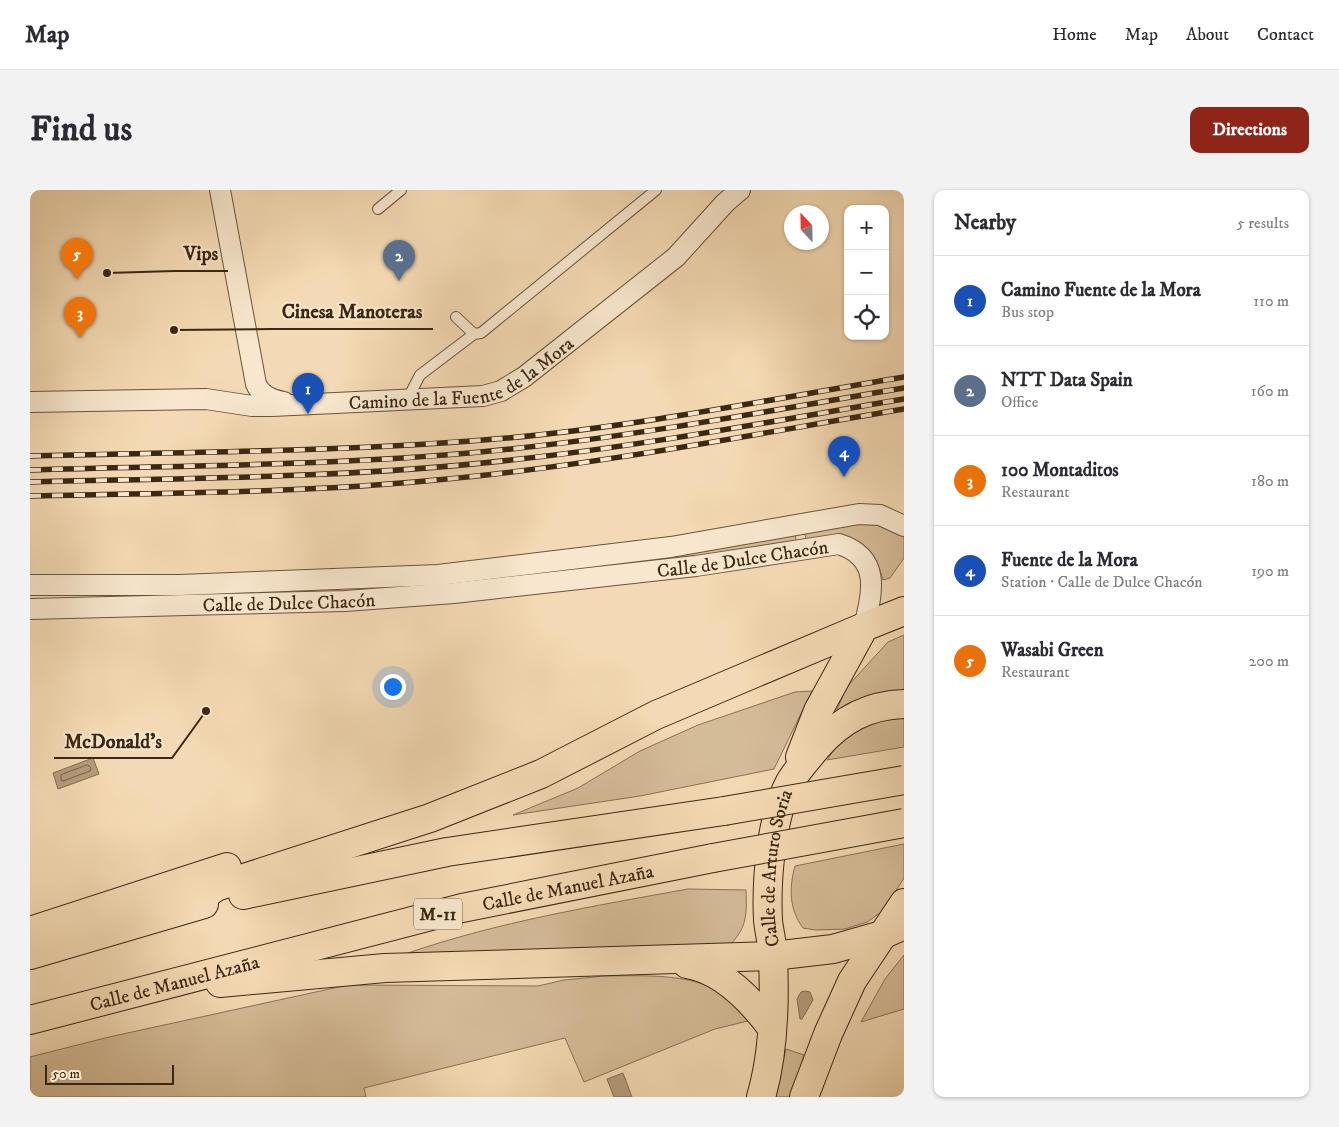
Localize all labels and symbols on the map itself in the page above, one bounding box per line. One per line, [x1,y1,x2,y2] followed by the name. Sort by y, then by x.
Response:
[784,205,829,250] north arrow
[174,236,228,271] callout: Vips
[61,238,93,279] pin: 5
[383,240,415,281] pin: 2
[183,242,219,267] text: Vips
[272,294,433,329] callout: Cinesa Manoteras
[64,297,96,338] pin: 3
[282,300,423,325] text: Cinesa Manoteras
[348,332,579,415] street label: Camino de la Fuente de la Mora
[292,373,324,414] pin: 1
[828,436,860,477] pin: 4
[656,536,830,583] street label: Calle de Dulce Chacón
[202,589,376,618] street label: Calle de Dulce Chacón
[380,674,406,700] your location
[54,723,172,758] callout: McDonald's
[64,730,162,755] text: McDonald's
[758,786,798,949] street label: Calle de Arturo Soria
[480,860,656,917] street label: Calle de Manuel Azaña
[414,899,462,930] road number: M-11
[87,951,262,1017] street label: Calle de Manuel Azaña
[45,1062,174,1085] scale bar

